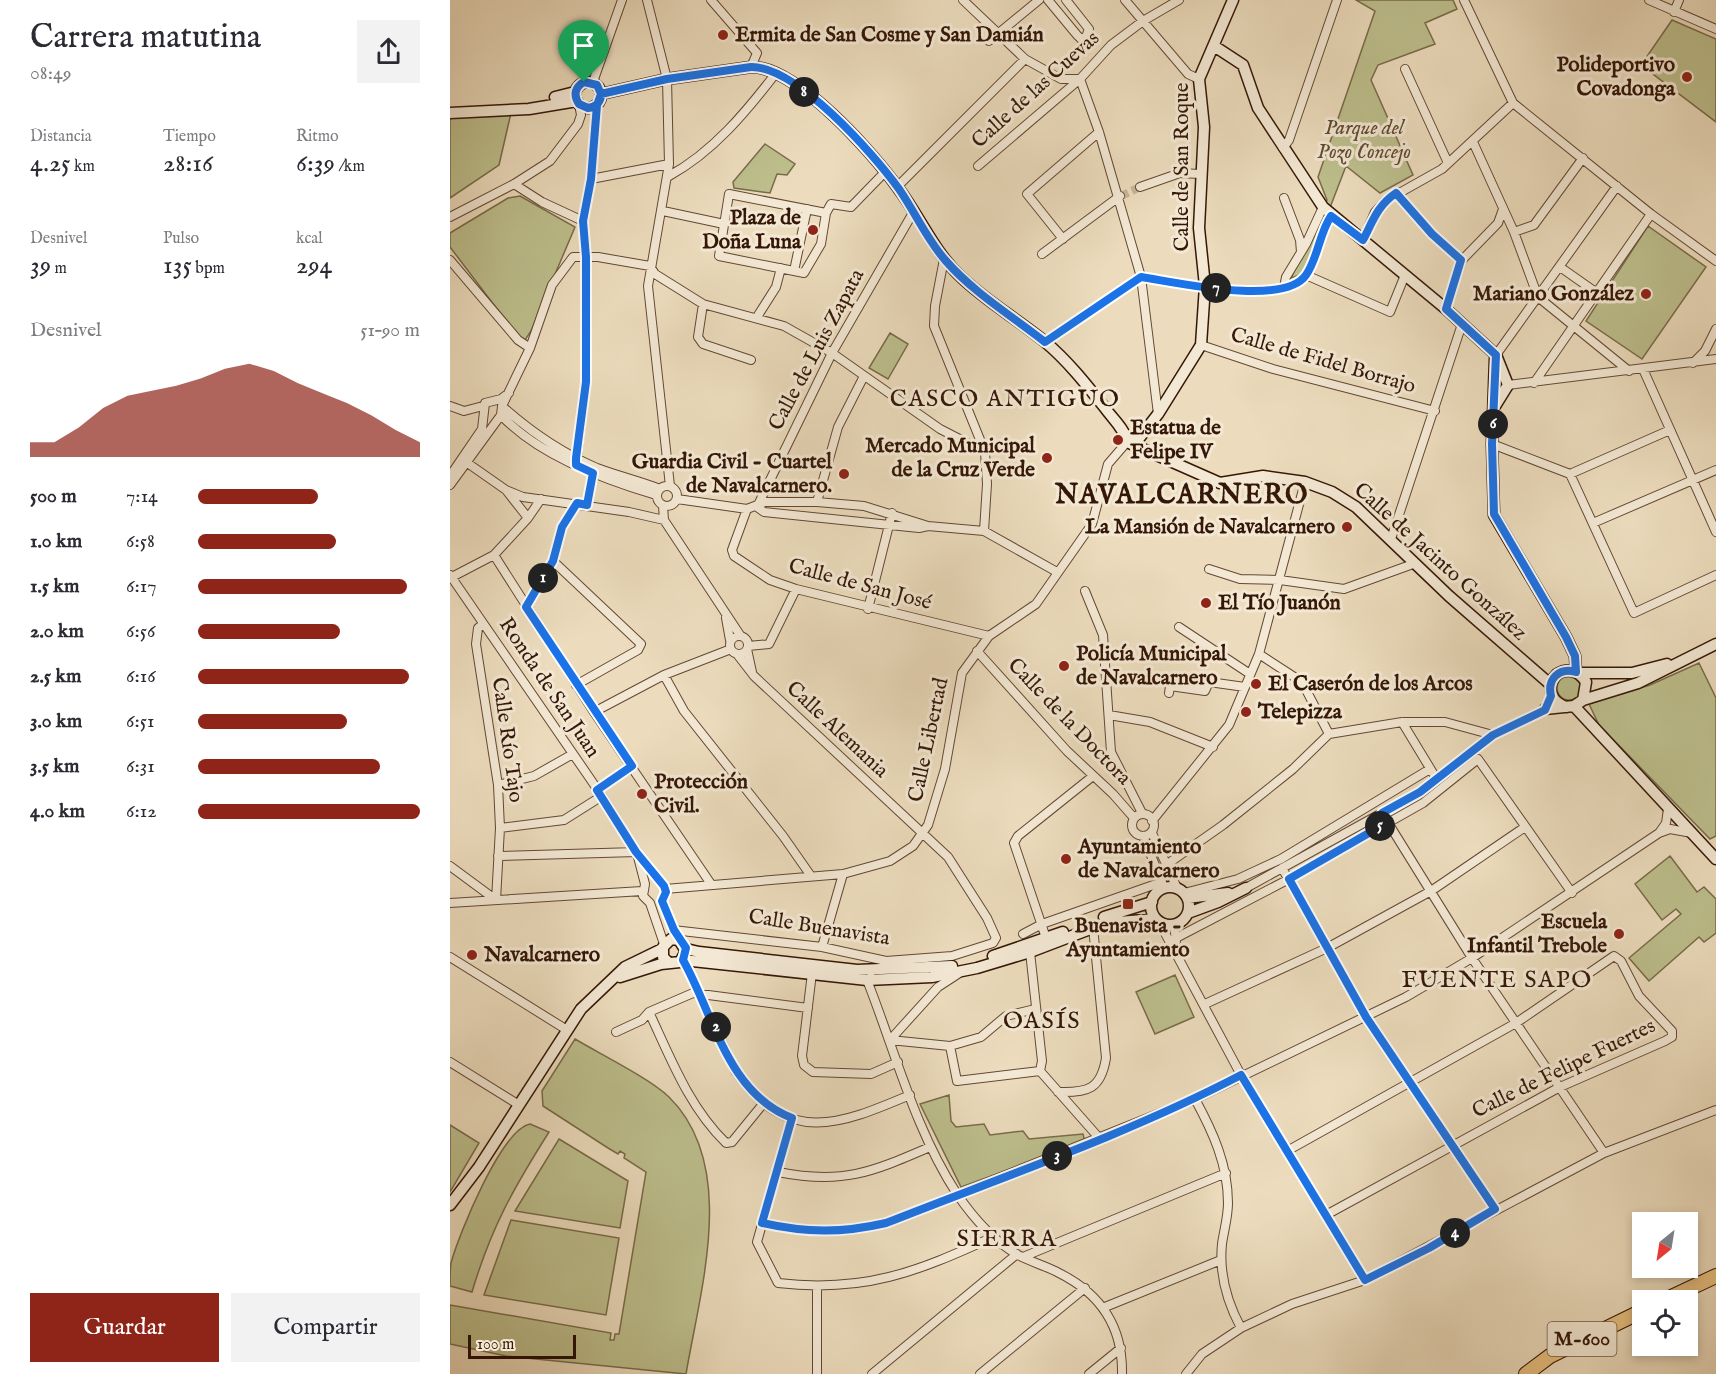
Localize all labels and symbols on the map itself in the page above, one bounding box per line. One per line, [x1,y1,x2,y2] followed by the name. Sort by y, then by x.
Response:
[558,20,609,82] pin
[735,22,1044,49] place label: Ermita de San Cosme y San Damián
[966,25,1106,155] street label: Calle de las Cuevas
[716,28,730,42] marker: Ermita de San Cosme y San Damián
[1556,52,1676,103] place label: Polideportivo Covadonga
[1680,70,1694,84] marker: Polideportivo Covadonga
[789,77,819,107] pin: 8
[1169,82,1196,251] street label: Calle de San Roque
[1317,115,1411,166] park label: Parque del Pozo Concejo
[702,205,802,256] place label: Plaza de Doña Luna
[806,223,820,237] marker: Plaza de Doña Luna
[763,264,871,435] street label: Calle de Luis Zapata
[1201,273,1231,303] pin: 7
[1473,281,1634,308] place label: Mariano González
[1639,287,1653,301] marker: Mariano González
[1227,322,1419,400] street label: Calle de Fidel Borrajo
[890,384,1120,415] district label: CASCO ANTIGUO
[1478,409,1508,439] pin: 6
[1130,415,1221,466] place label: Estatua de Felipe IV
[865,433,1036,484] place label: Mercado Municipal de la Cruz Verde
[1111,433,1125,447] marker: Estatua de Felipe IV
[632,449,833,500] place label: Guardia Civil - Cuartel de Navalcarnero.
[1040,451,1054,465] marker: Mercado Municipal de la Cruz Verde
[837,467,851,481] marker: Guardia Civil - Cuartel de Navalcarnero.
[1348,477,1532,647] street label: Calle de Jacinto González
[1054,479,1309,513] district label: NAVALCARNERO
[1085,514,1336,541] place label: La Mansión de Navalcarnero
[1340,520,1354,534] marker: La Mansión de Navalcarnero
[785,553,935,617] street label: Calle de San José
[528,563,558,593] pin: 1
[1218,590,1341,617] place label: El Tío Juanón
[1199,596,1213,610] marker: El Tío Juanón
[492,613,606,763] street label: Ronda de San Juan
[1076,641,1228,692] place label: Policía Municipal de Navalcarnero
[1001,653,1137,792] street label: Calle de la Doctora
[1057,659,1071,673] marker: Policía Municipal de Navalcarnero
[1268,671,1473,698] place label: El Caserón de los Arcos
[903,675,955,805] street label: Calle Libertad
[485,676,529,804] street label: Calle Río Tajo
[780,676,895,785] street label: Calle Alemania
[1249,677,1263,691] marker: El Caserón de los Arcos
[1257,699,1343,726] place label: Telepizza
[1239,705,1253,719] marker: Telepizza
[654,769,748,820] place label: Protección Civil.
[635,787,649,801] marker: Protección Civil.
[1365,811,1395,841] pin: 5
[1077,834,1220,885] place label: Ayuntamiento de Navalcarnero
[1059,852,1073,866] marker: Ayuntamiento de Navalcarnero
[1121,897,1135,911] marker: Buenavista - Ayuntamiento
[746,903,893,953] street label: Calle Buenavista
[1467,909,1608,960] place label: Escuela Infantil Trebole
[1065,913,1190,964] place label: Buenavista - Ayuntamiento
[1612,927,1626,941] marker: Escuela Infantil Trebole
[483,942,601,969] place label: Navalcarnero
[465,948,479,962] marker: Navalcarnero
[1401,965,1593,996] district label: FUENTE SAPO
[1003,1006,1081,1037] district label: OASÍS
[701,1012,731,1042] pin: 2
[1468,1013,1660,1125] street label: Calle de Felipe Fuertes
[1042,1141,1072,1171] pin: 3
[1632,1212,1698,1278] north arrow
[1440,1218,1470,1248] pin: 4
[957,1224,1057,1255] district label: SIERRA
[1548,1322,1616,1356] road number: M-600
[468,1332,576,1360] scale bar

